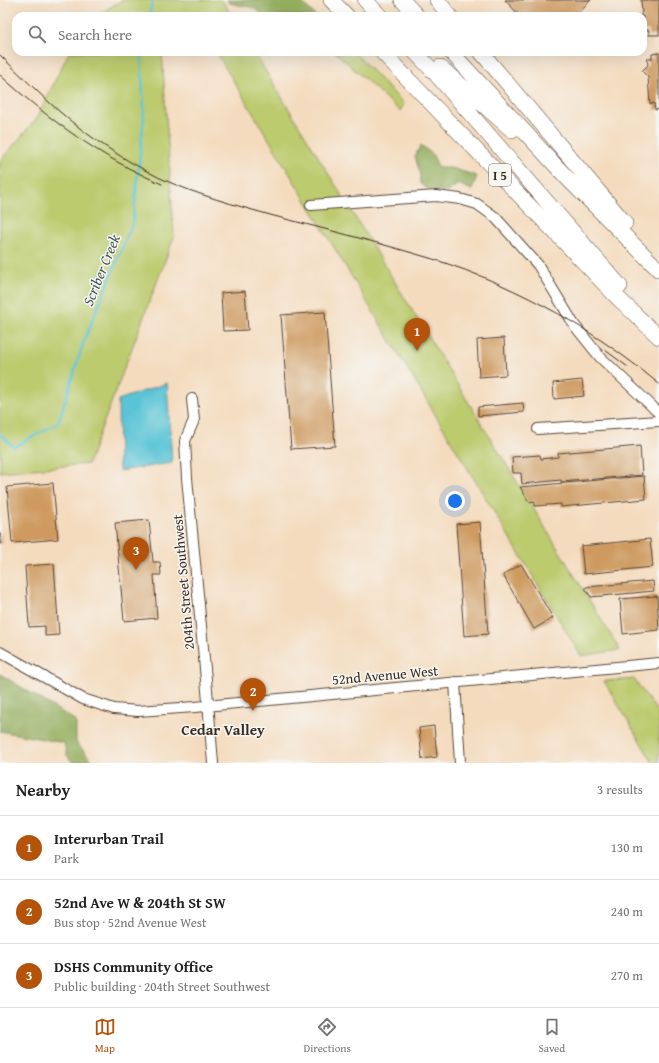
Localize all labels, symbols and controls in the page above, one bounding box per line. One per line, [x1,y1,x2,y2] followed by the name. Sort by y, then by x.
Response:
[12,12,647,56] search box
[26,23,48,45] icon: search
[58,24,132,45] text: Search here
[489,164,511,186] road number: I 5
[77,231,125,309] water label: Scriber Creek
[404,318,430,351] pin: 1
[445,491,465,511] your location
[167,513,199,650] street label: 204th Street Southwest
[123,537,149,570] pin: 3
[331,660,439,690] street label: 52nd Avenue West
[240,678,266,711] pin: 2
[181,719,265,740] district label: Cedar Valley
[16,777,70,802] text: Nearby
[597,780,643,799] text: 3 results
[54,828,164,849] text: Interurban Trail
[26,838,32,857] text: 1
[611,838,643,857] text: 130 m
[54,849,79,868] text: Park
[54,892,226,913] text: 52nd Ave W & 204th St SW
[26,902,32,921] text: 2
[611,902,643,921] text: 240 m
[54,913,207,932] text: Bus stop · 52nd Avenue West
[54,956,213,977] text: DSHS Community Office
[26,966,32,985] text: 3
[611,966,643,985] text: 270 m
[54,977,270,996] text: Public building · 204th Street Southwest
[94,1016,116,1056] tab: Map
[304,1016,351,1056] tab: Directions
[538,1016,565,1056] tab: Saved

